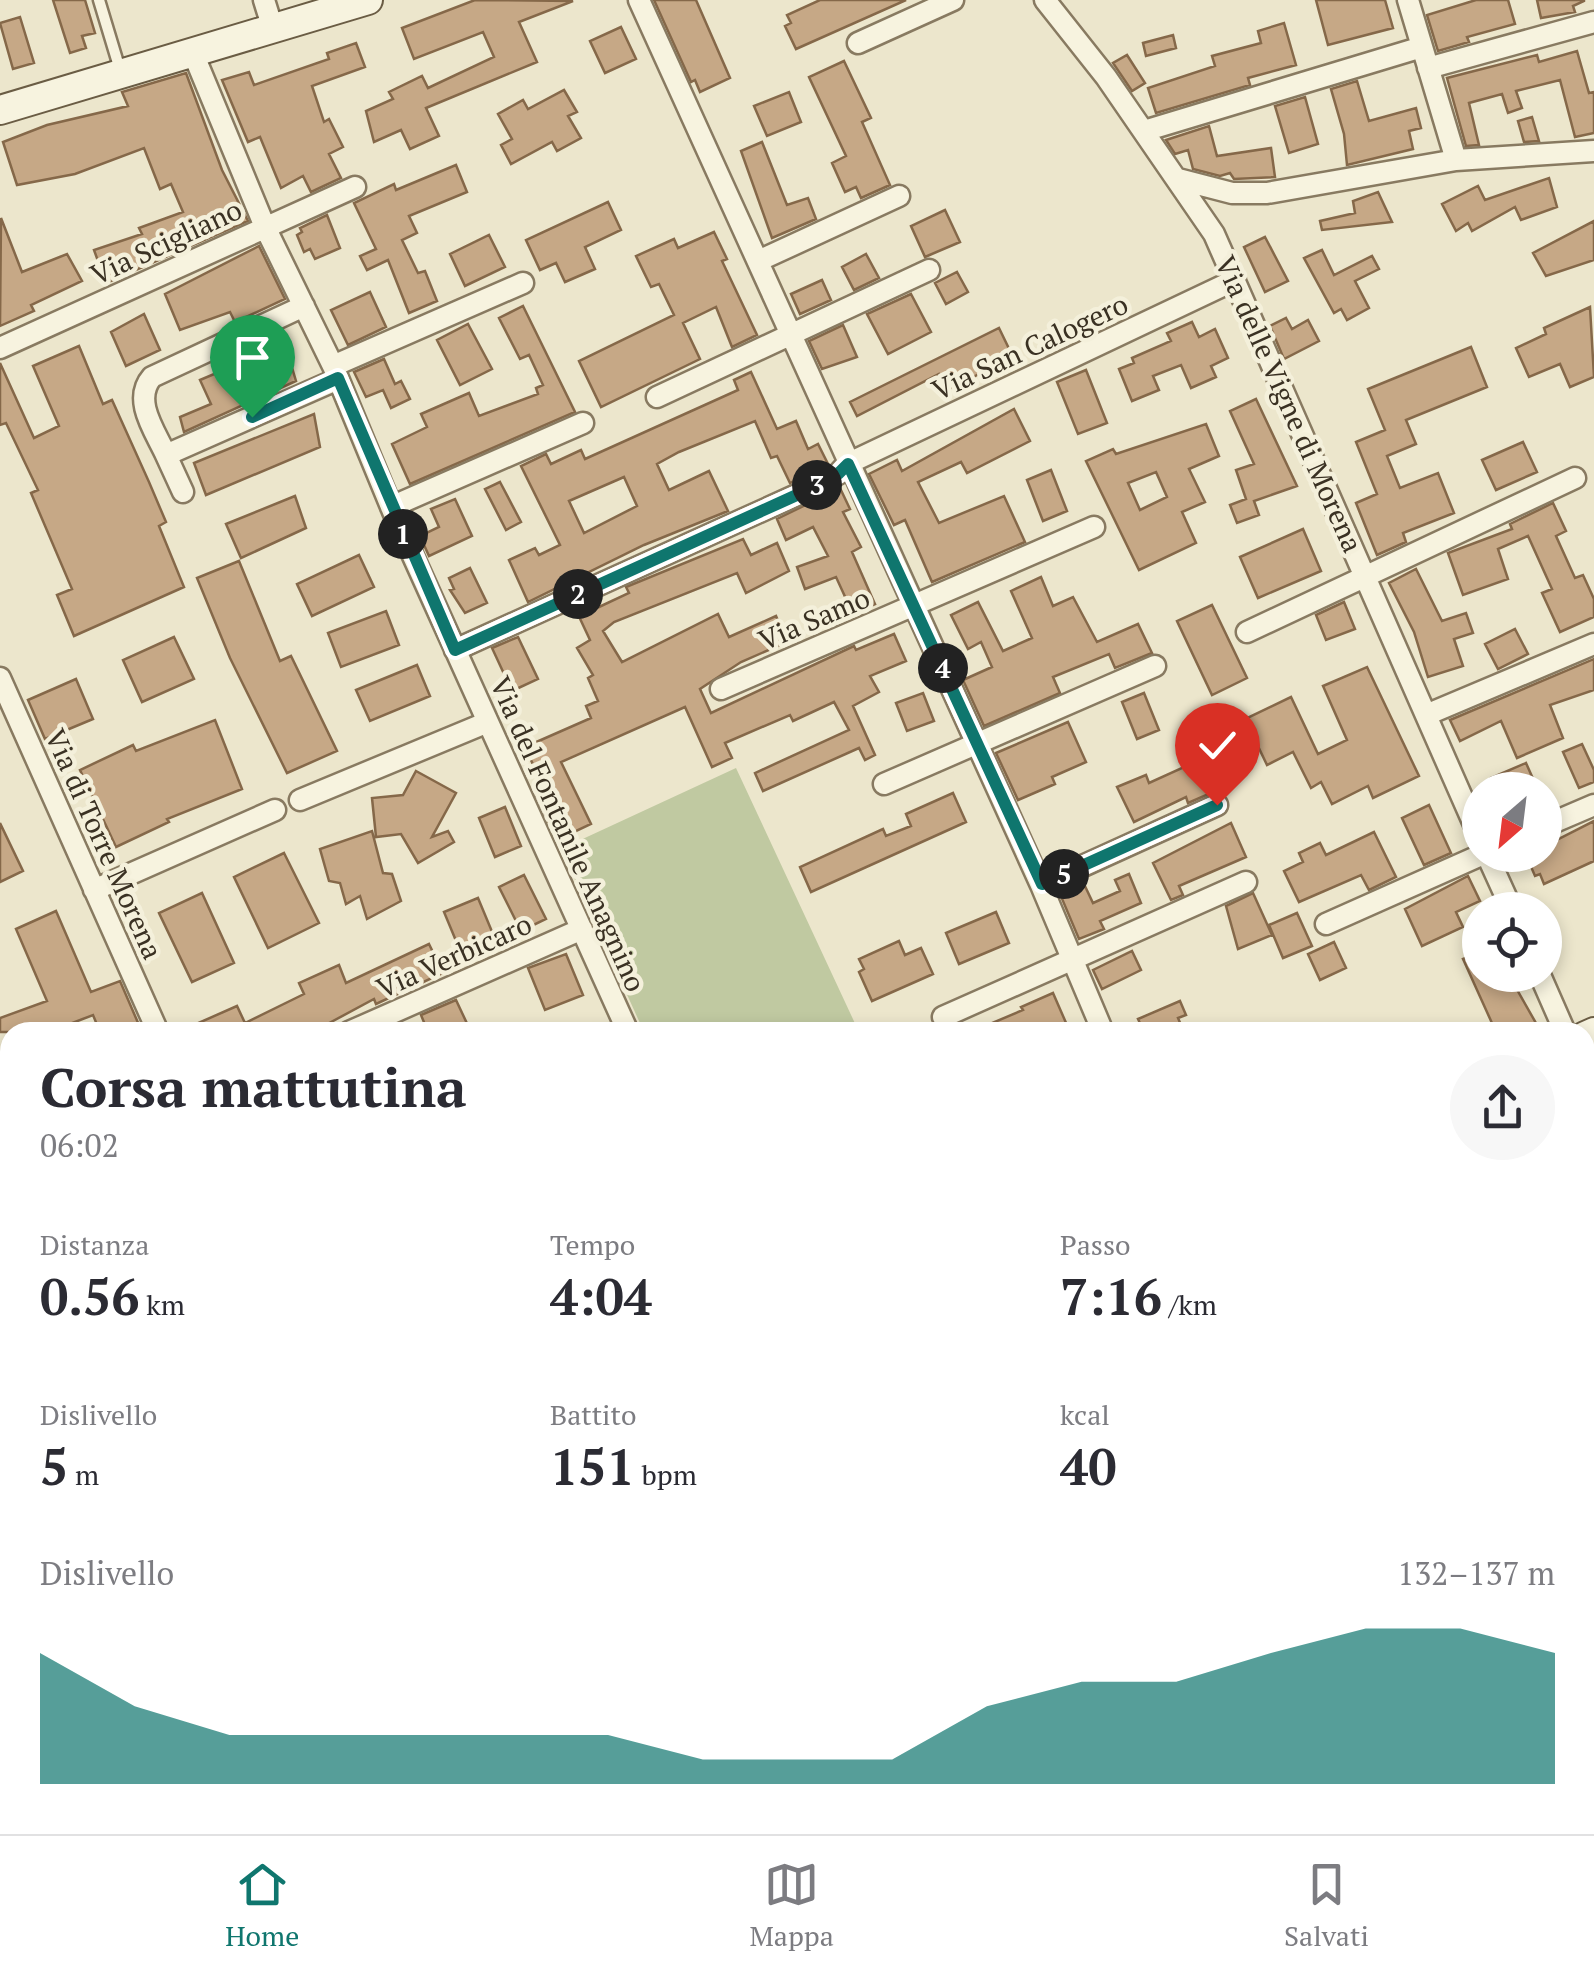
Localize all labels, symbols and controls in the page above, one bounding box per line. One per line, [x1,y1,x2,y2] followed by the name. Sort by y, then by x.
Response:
[84,190,247,293] street label: Via Scigliano
[1207,250,1372,558] street label: Via delle Vigne di Morena
[926,285,1134,408] street label: Via San Calogero
[210,315,295,418] pin
[225,330,280,385] icon: arrive
[792,460,842,510] pin: 3
[809,466,825,503] text: 3
[378,509,428,559] pin: 1
[395,515,411,552] text: 1
[553,569,603,619] pin: 2
[570,575,586,612] text: 2
[753,579,875,658] street label: Via Samo
[918,643,968,693] pin: 4
[935,649,951,686] text: 4
[482,671,655,997] street label: Via del Fontanile Anagnino
[1175,703,1260,806] pin
[1190,718,1245,773] icon: check
[37,723,172,965] street label: Via di Torre Morena
[1462,772,1562,872] north arrow
[1462,772,1562,992] map controls
[1039,849,1089,899] pin: 5
[1056,855,1072,892] text: 5
[1462,892,1562,992] button: locate
[370,905,537,1006] street label: Via Verbicaro
[40,1050,467,1123] text: Corsa mattutina
[1450,1055,1555,1160] button: share
[40,1124,119,1166] text: 06:02
[40,1226,149,1263] text: Distanza
[550,1226,635,1263] text: Tempo
[1060,1226,1131,1263] text: Passo
[40,1263,140,1329] text: 0.56
[550,1263,652,1329] text: 4:04
[1060,1263,1162,1329] text: 7:16
[140,1286,185,1323] text: km
[1162,1286,1217,1323] text: /km
[40,1396,157,1433] text: Dislivello
[550,1396,636,1433] text: Battito
[1060,1396,1110,1433] text: kcal
[40,1433,68,1499] text: 5
[550,1433,635,1499] text: 151
[1060,1433,1117,1499] text: 40
[68,1456,99,1493] text: m
[635,1456,697,1493] text: bpm
[40,1552,174,1594] text: Dislivello
[1397,1552,1555,1594] text: 132–137 m
[225,1857,299,1954] tab: Home
[750,1857,834,1954] tab: Mappa
[1284,1857,1369,1954] tab: Salvati

